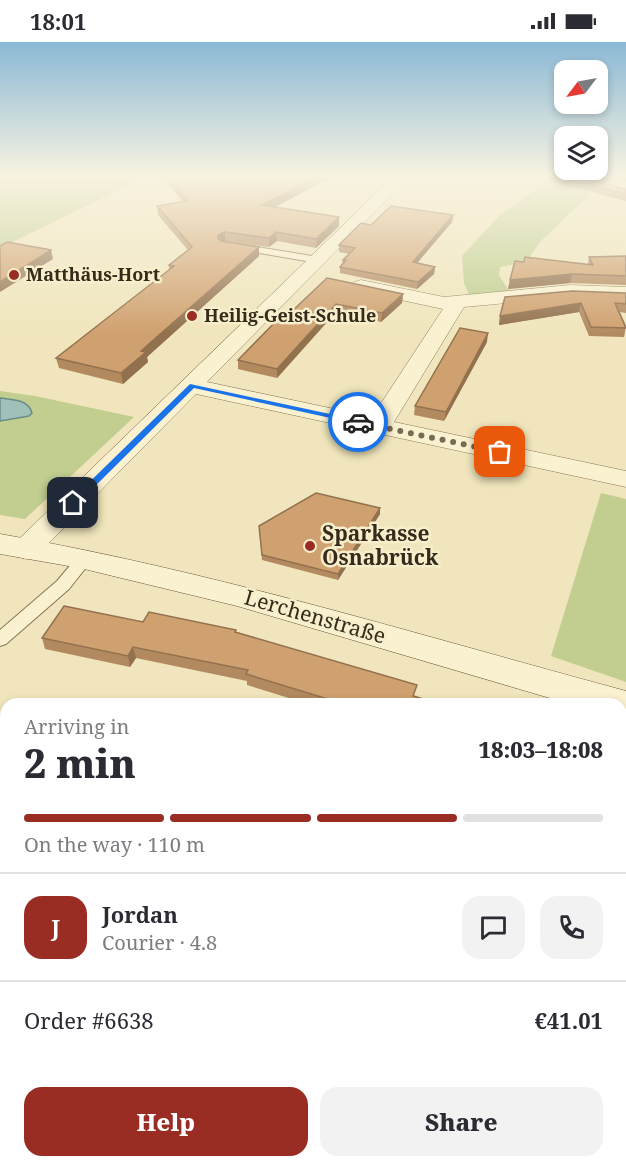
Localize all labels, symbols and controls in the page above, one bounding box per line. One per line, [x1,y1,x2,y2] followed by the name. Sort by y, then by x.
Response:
[30,6,86,36] text: 18:01
[554,60,608,114] north arrow
[554,60,608,180] map controls
[554,126,608,180] button: layers
[26,262,160,286] place label: Matthäus-Hort
[7,268,21,282] marker: Matthäus-Hort
[204,303,376,327] place label: Heilig-Geist-Schule
[185,309,199,323] marker: Heilig-Geist-Schule
[328,392,388,452] courier
[342,406,375,439] icon: car
[474,426,525,477] pin
[483,435,516,468] icon: bag
[47,477,98,528] pin
[56,486,89,519] icon: home
[322,519,439,571] place label: Sparkasse Osnabrück
[303,539,317,553] marker: Sparkasse Osnabrück
[241,583,389,650] street label: Lerchenstraße
[24,713,129,740] text: Arriving in
[479,734,603,764] text: 18:03–18:08
[24,736,136,789] text: 2 min
[24,831,205,858] text: On the way · 110 m
[462,896,525,959] button: chat
[540,896,603,959] button: phone
[102,899,178,929] text: Jordan
[51,912,60,942] text: J
[102,929,217,956] text: Courier · 4.8
[24,1005,154,1035] text: Order #6638
[535,1005,603,1035] text: €41.01
[24,1087,308,1156] button: Help
[320,1087,603,1156] button: Share

